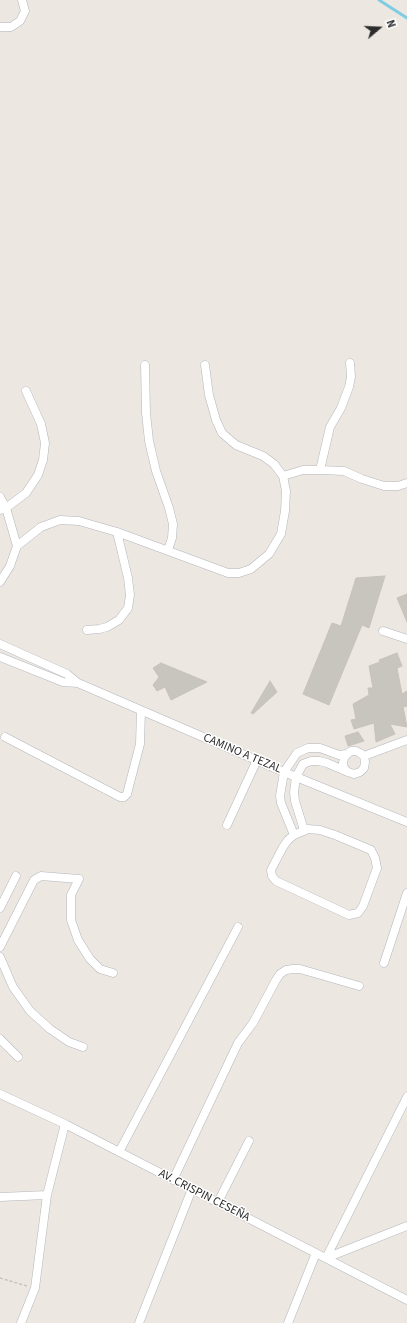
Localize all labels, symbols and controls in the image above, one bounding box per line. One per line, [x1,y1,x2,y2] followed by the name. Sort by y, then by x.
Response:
[359,8,399,48] north arrow
[383,18,399,30] text: N
[201,731,283,777] street label: CAMINO A TEZAL
[156,1167,252,1225] street label: AV. CRISPIN CESEÑA

